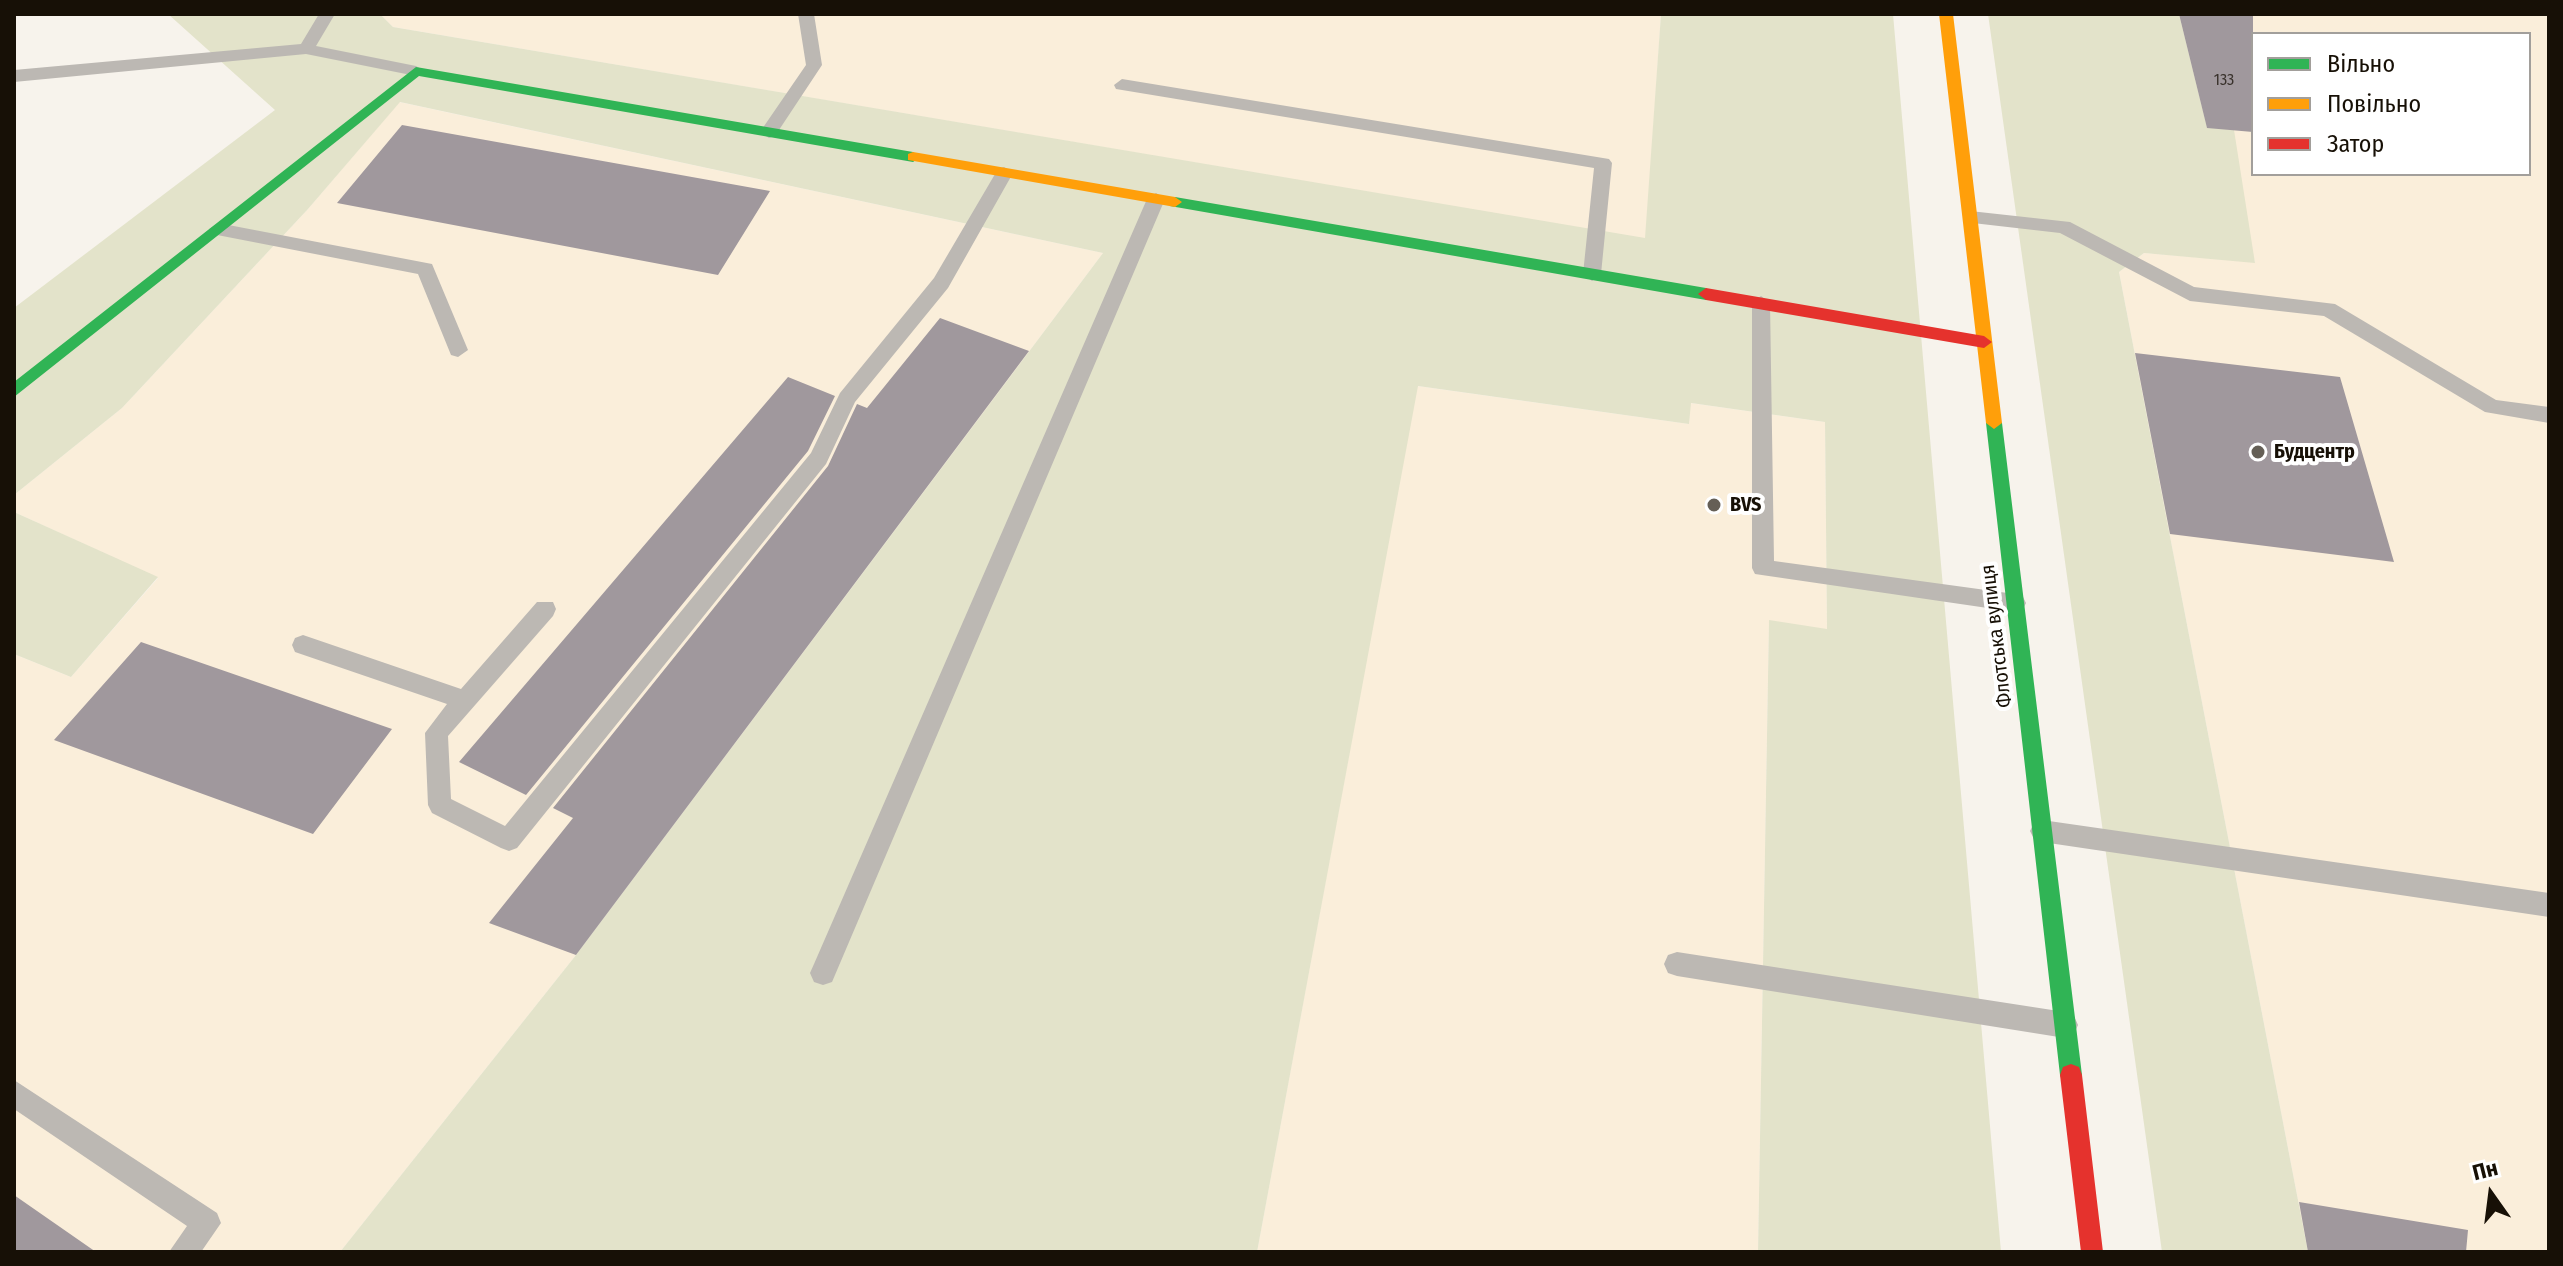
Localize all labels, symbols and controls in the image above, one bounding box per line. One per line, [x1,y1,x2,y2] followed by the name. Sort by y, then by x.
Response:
[2251,32,2531,176] legend
[2327,50,2395,78] text: Вільно
[2214,71,2234,91] house number: 133
[2327,90,2421,118] text: Повільно
[2327,130,2384,158] text: Затор
[2274,440,2355,464] place label: Будцентр
[2249,443,2267,461] marker: Будцентр
[1730,493,1761,517] place label: BVS
[1705,496,1723,514] marker: BVS
[1976,563,2018,709] street label: Флотська вулиця
[2451,1154,2531,1234] north arrow
[2470,1154,2500,1186] text: Пн

